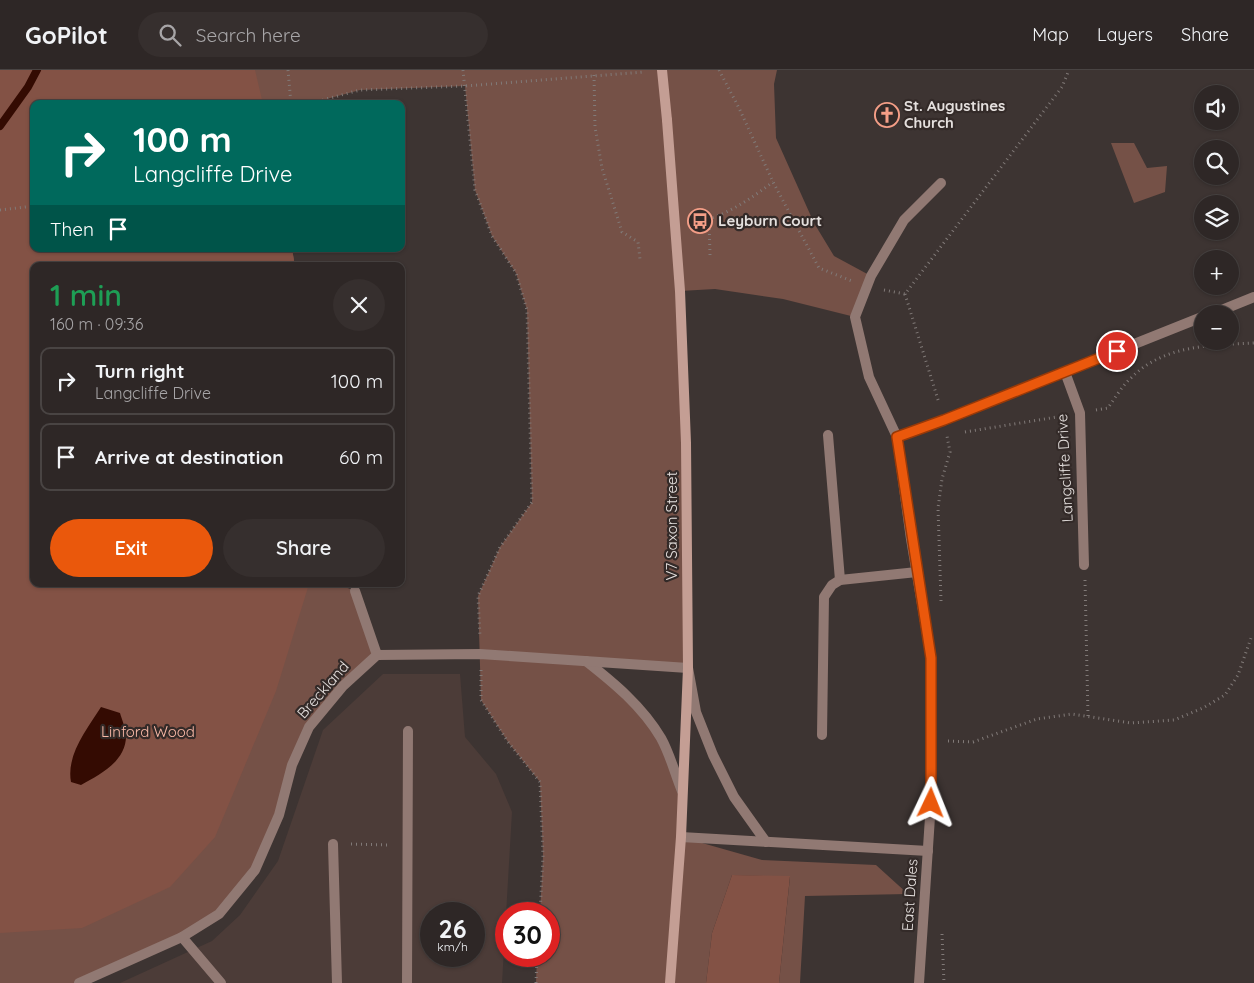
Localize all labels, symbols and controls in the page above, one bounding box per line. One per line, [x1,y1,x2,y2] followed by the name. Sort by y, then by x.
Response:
[138,12,488,57] search box
[25,20,108,50] text: GoPilot
[156,21,184,49] icon: search
[196,23,301,47] text: Search here
[1032,23,1069,46] text: Map
[1097,23,1153,46] text: Layers
[1181,23,1229,46] text: Share
[1194,85,1239,350] map controls
[1194,85,1239,130] button: sound
[904,96,1005,132] place label: St. Augustines Church
[874,102,900,128] church icon: St. Augustines Church
[133,117,232,161] text: 100 m
[50,120,115,185] icon: right
[1194,140,1239,185] button: search
[133,160,292,188] text: Langcliffe Drive
[1194,195,1239,240] button: layers
[687,208,713,234] bus stop icon: Leyburn Court
[718,211,822,230] place label: Leyburn Court
[104,215,132,243] icon: arrive
[50,217,94,241] text: Then
[1194,250,1239,295] button: +
[50,276,122,314] text: 1 min
[333,279,385,331] button: close
[1194,305,1239,350] button: −
[50,314,143,334] text: 160 m · 09:36
[1096,330,1138,372] pin
[1103,337,1131,365] icon: arrive
[95,359,184,383] text: Turn right
[52,367,80,395] icon: right
[331,369,383,393] text: 100 m
[95,383,211,403] text: Langcliffe Drive
[1052,413,1077,523] street label: Langcliffe Drive
[52,443,80,471] icon: arrive
[95,445,284,469] text: Arrive at destination
[339,445,383,469] text: 60 m
[662,471,681,581] street label: V7 Saxon Street
[50,519,213,577] button: Exit
[223,519,385,577] button: Share
[293,657,353,722] street label: Breckland
[101,722,195,741] park label: Linford Wood
[904,776,956,828] position arrow
[897,858,922,932] street label: East Dales
[495,902,560,967] speed limit sign: 30
[438,913,467,944] text: 26
[437,939,468,954] text: km/h

